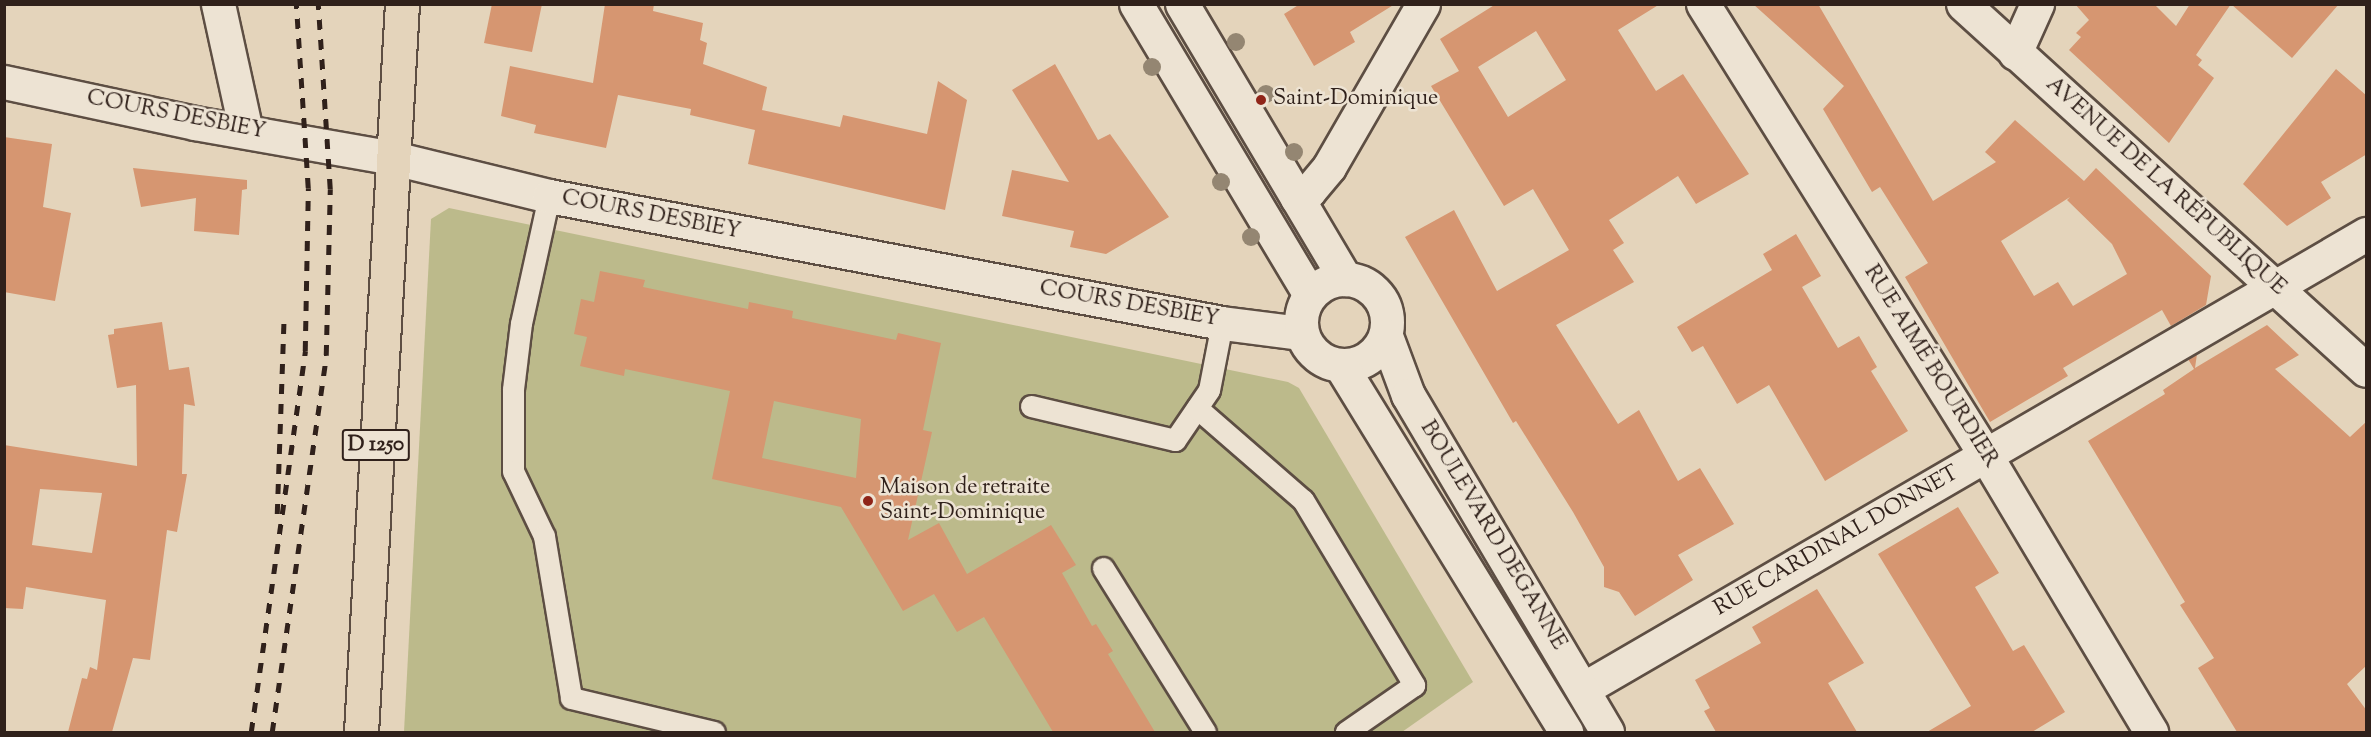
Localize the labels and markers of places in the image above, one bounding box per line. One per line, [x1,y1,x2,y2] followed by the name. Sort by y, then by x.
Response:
[1273,87,1438,113] place label: Saint-Dominique
[1254,93,1268,107] marker: Saint-Dominique
[880,475,1050,526] place label: Maison de retraite Saint-Dominique
[861,494,875,508] marker: Maison de retraite Saint-Dominique

